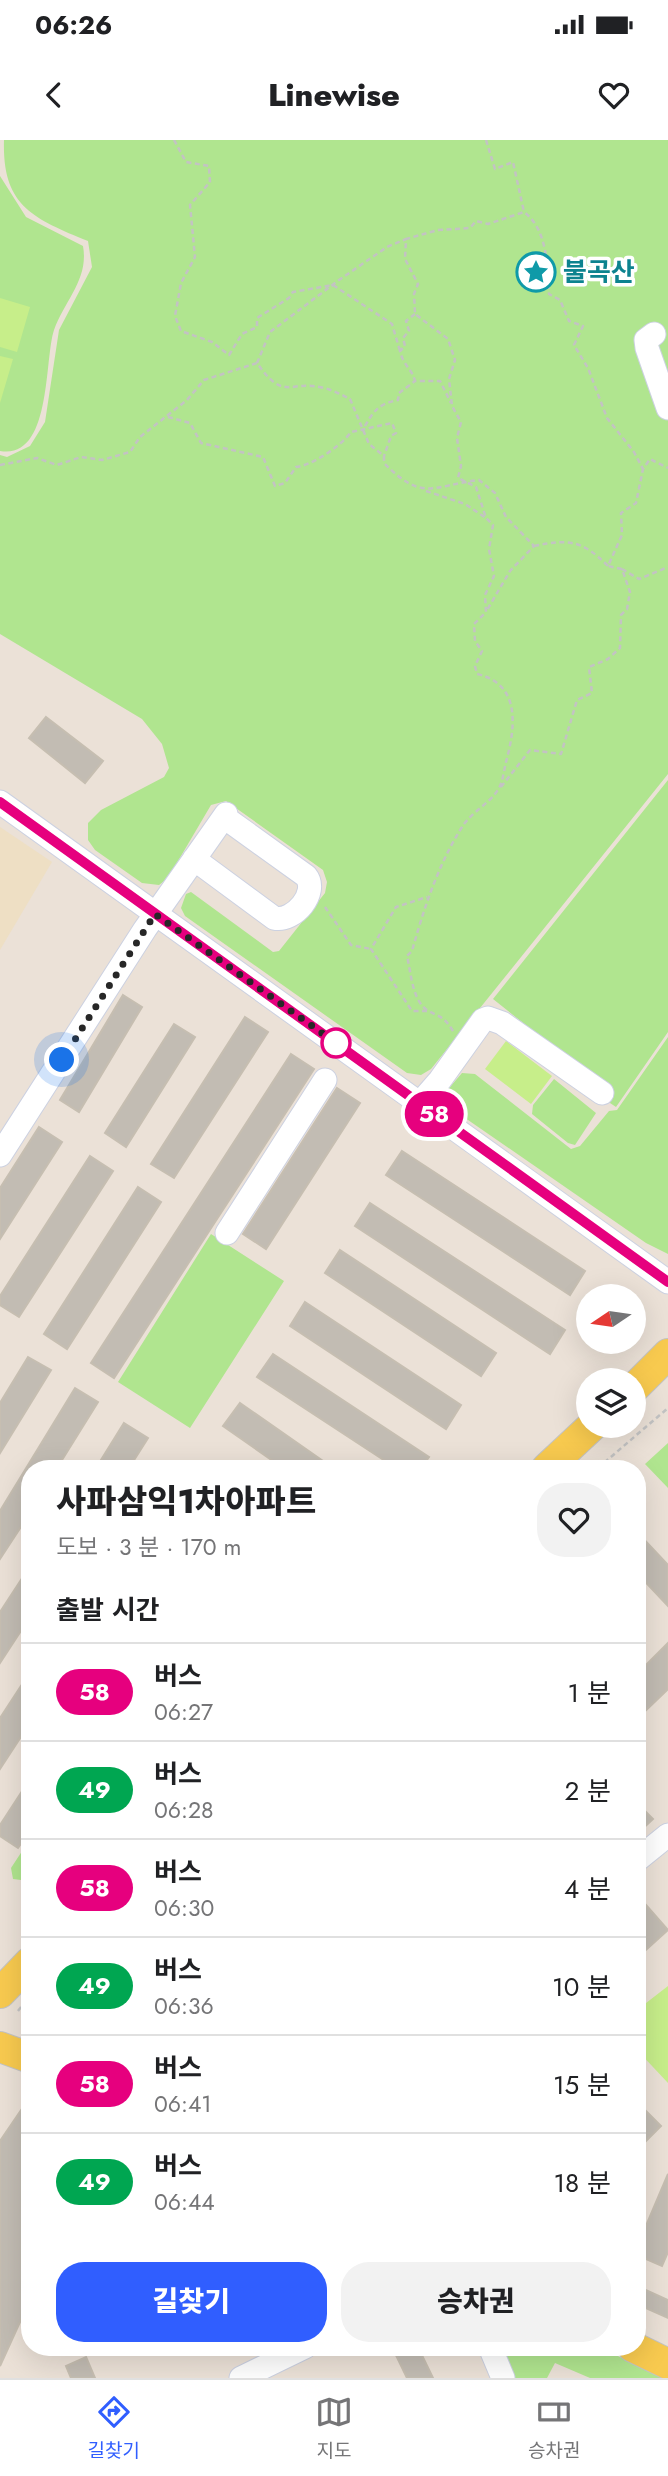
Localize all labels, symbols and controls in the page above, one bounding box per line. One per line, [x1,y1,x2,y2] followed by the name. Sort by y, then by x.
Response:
[35,6,112,44] text: 06:26
[268,72,400,118] text: Linewise
[35,76,73,114] icon: back
[595,76,633,114] icon: heart
[515,251,557,293] place icon: 불곡산
[563,253,635,291] place label: 불곡산
[321,1028,351,1058] unlabelled marker
[44,1042,79,1077] your location
[402,1091,466,1137] line badge: 58
[419,1096,449,1131] text: 58
[576,1284,646,1354] north arrow
[576,1284,646,1438] map controls
[576,1368,646,1438] button: layers
[56,1478,316,1525] text: 사파삼익1차아파트
[537,1483,611,1557] button: heart
[56,1530,241,1564] text: 도보 · 3 분 · 170 m
[56,1591,159,1629] text: 출발 시간
[154,1657,202,1695] text: 버스
[79,1674,110,1709] text: 58
[568,1674,611,1712] text: 1 분
[154,1695,213,1729] text: 06:27
[154,1755,202,1793] text: 버스
[78,1772,111,1807] text: 49
[564,1772,611,1810] text: 2 분
[154,1793,214,1827] text: 06:28
[154,1853,202,1891] text: 버스
[79,1870,110,1905] text: 58
[564,1870,611,1908] text: 4 분
[154,1891,214,1925] text: 06:30
[154,1951,202,1989] text: 버스
[78,1968,111,2003] text: 49
[552,1968,611,2006] text: 10 분
[154,1989,214,2023] text: 06:36
[154,2049,202,2087] text: 버스
[79,2066,110,2101] text: 58
[553,2066,611,2104] text: 15 분
[154,2087,212,2121] text: 06:41
[154,2147,202,2185] text: 버스
[78,2164,111,2199] text: 49
[553,2164,611,2202] text: 18 분
[154,2185,215,2219] text: 06:44
[56,2262,327,2342] button: 길찾기
[341,2262,611,2342] button: 승차권
[88,2393,140,2464] tab: 길찾기
[315,2393,353,2464] tab: 지도
[528,2393,580,2464] tab: 승차권

